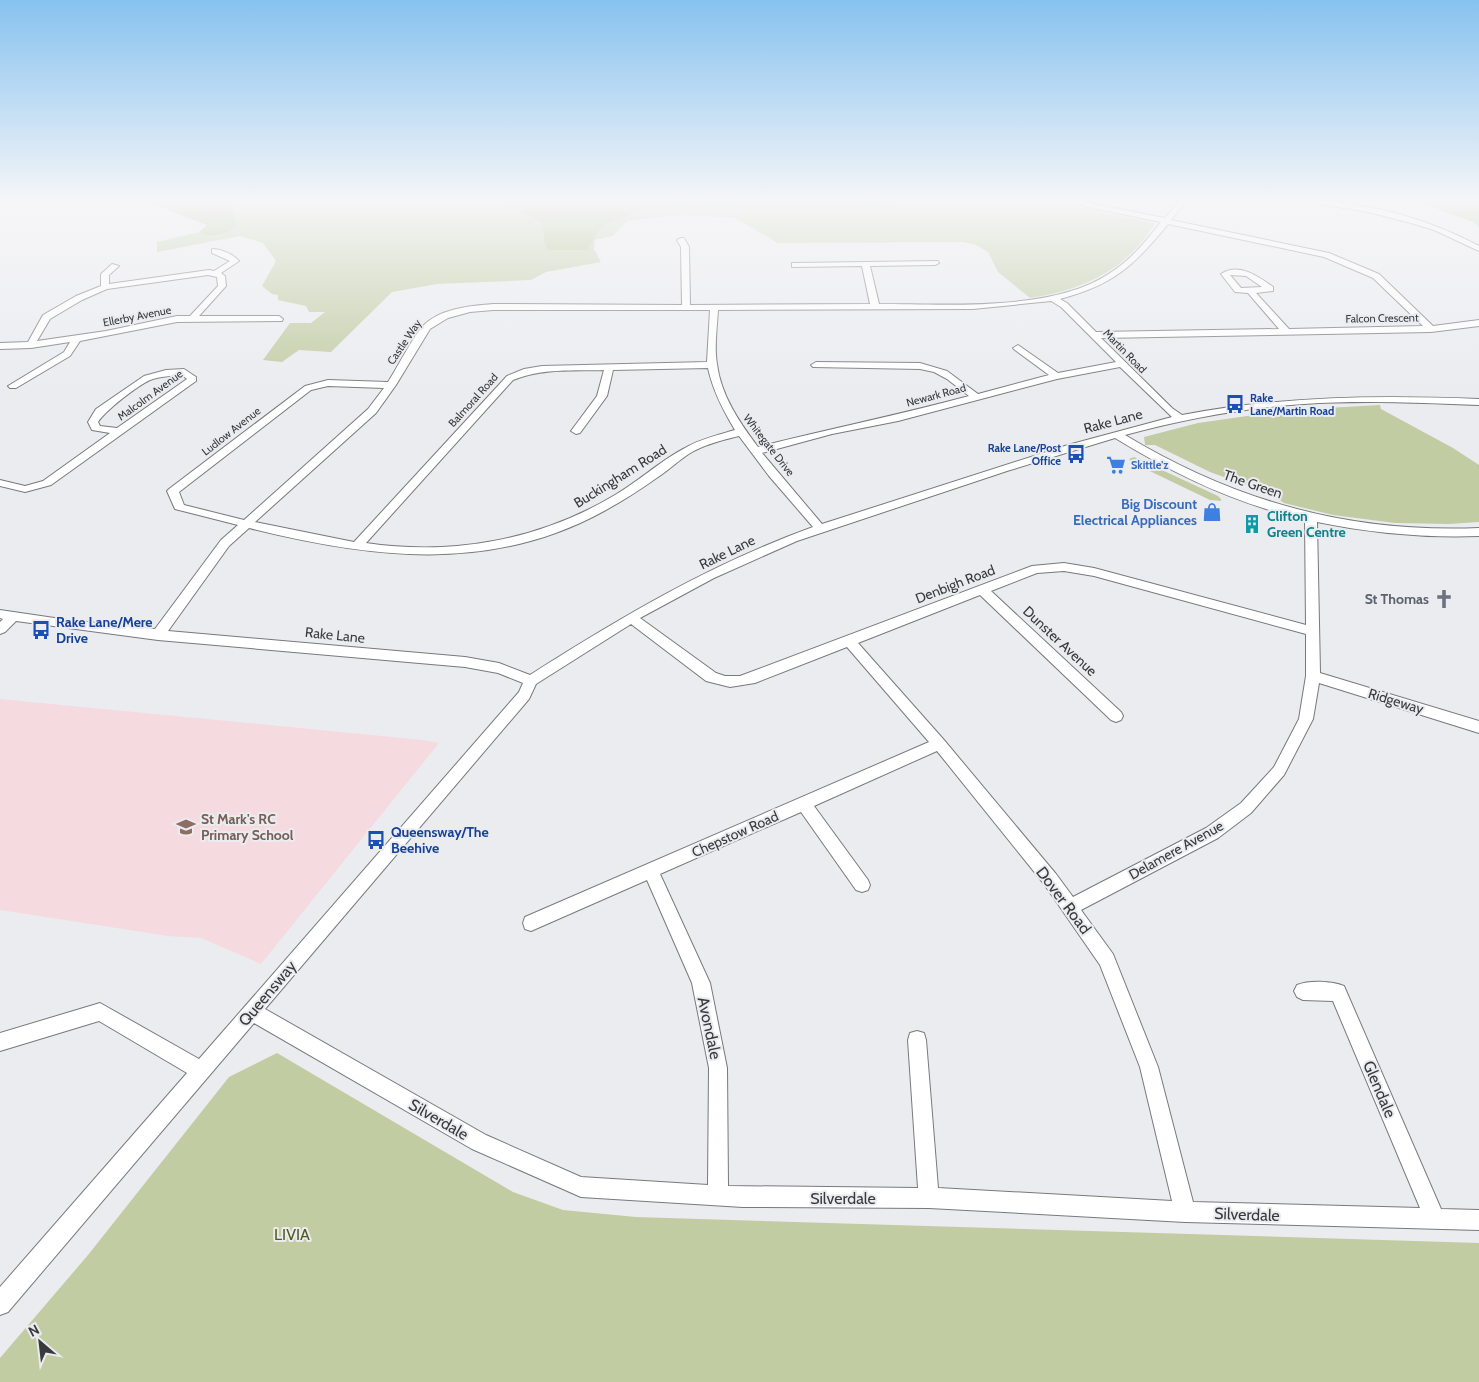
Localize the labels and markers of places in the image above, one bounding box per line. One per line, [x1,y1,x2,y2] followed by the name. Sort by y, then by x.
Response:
[1250,391,1334,418] place label: Rake Lane/Martin Road
[1224,393,1246,415] bus stop icon: Rake Lane/Martin Road
[988,441,1061,468] place label: Rake Lane/Post Office
[1065,443,1087,465] bus stop icon: Rake Lane/Post Office
[1105,454,1127,476] supermarket icon: Skittle'z
[1131,458,1169,472] place label: Skittle'z
[1073,495,1197,529] place label: Big Discount Electrical Appliances
[1201,501,1223,523] shop icon: Big Discount Electrical Appliances
[1267,507,1346,541] place label: Clifton Green Centre
[1241,513,1263,535] building icon: Clifton Green Centre
[1433,588,1455,610] church icon: St Thomas
[1365,590,1429,608] place label: St Thomas
[56,613,153,647] place label: Rake Lane/Mere Drive
[30,619,52,641] bus stop icon: Rake Lane/Mere Drive
[201,810,294,844] place label: St Mark's RC Primary School
[175,816,197,838] school or university icon: St Mark's RC Primary School
[391,823,489,857] place label: Queensway/The Beehive
[365,829,387,851] bus stop icon: Queensway/The Beehive

